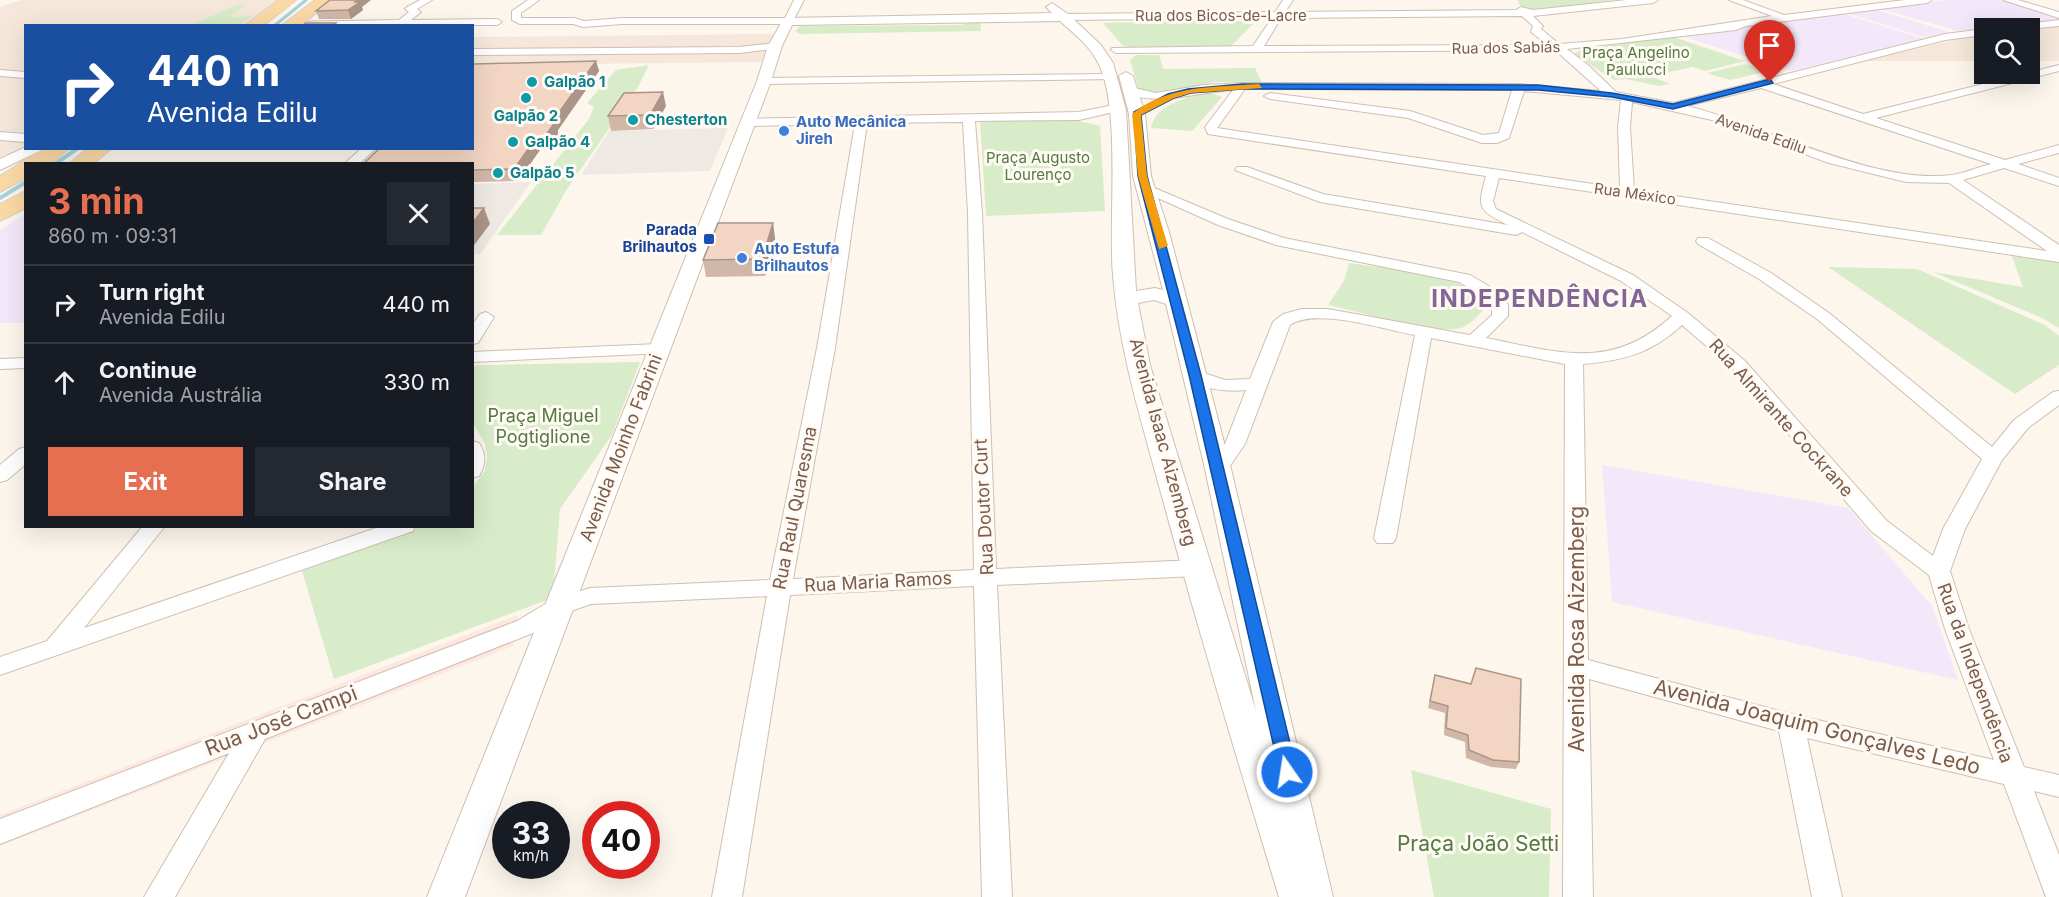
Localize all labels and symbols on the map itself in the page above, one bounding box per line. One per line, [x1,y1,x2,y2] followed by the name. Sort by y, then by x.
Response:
[1135,6,1307,25] street label: Rua dos Bicos-de-Lacre
[1744,20,1795,82] pin
[1451,37,1561,58] street label: Rua dos Sabiás
[1582,43,1690,79] park label: Praça Angelino Paulucci
[544,72,606,91] place label: Galpão 1
[525,75,539,89] marker: Galpão 1
[519,91,533,105] marker: Galpão 2
[494,106,558,125] place label: Galpão 2
[1713,109,1809,158] street label: Avenida Edilu
[645,110,727,129] place label: Chesterton
[796,112,906,148] place label: Auto Mecânica Jireh
[626,113,640,127] marker: Chesterton
[777,124,791,138] marker: Auto Mecânica Jireh
[525,132,590,151] place label: Galpão 4
[506,135,520,149] marker: Galpão 4
[986,148,1090,184] park label: Praça Augusto Lourenço
[510,163,575,182] place label: Galpão 5
[491,166,505,180] marker: Galpão 5
[1593,178,1677,209] street label: Rua México
[622,220,697,256] place label: Parada Brilhautos
[702,232,716,246] marker: Parada Brilhautos
[754,239,839,275] place label: Auto Estufa Brilhautos
[735,251,749,265] marker: Auto Estufa Brilhautos
[1431,283,1649,313] district label: INDEPENDÊNCIA
[1705,334,1858,501] street label: Rua Almirante Cockrane
[1126,336,1201,548] street label: Avenida Isaac Aizemberg
[575,351,666,544] street label: Avenida Moinho Fabrini
[487,405,599,447] park label: Praça Miguel Pogtiglione
[768,424,821,591] street label: Rua Raul Quaresma
[969,438,998,576] street label: Rua Doutor Curt
[1564,506,1589,752] street label: Avenida Rosa Aizemberg
[804,567,952,596] street label: Rua Maria Ramos
[1933,580,2018,766] street label: Rua da Independência
[1651,674,1983,779] street label: Avenida Joaquim Gonçalves Ledo
[201,680,360,761] street label: Rua José Campi
[1255,740,1319,804] position arrow
[582,801,660,879] speed limit sign: 40
[1397,831,1559,856] park label: Praça João Setti

